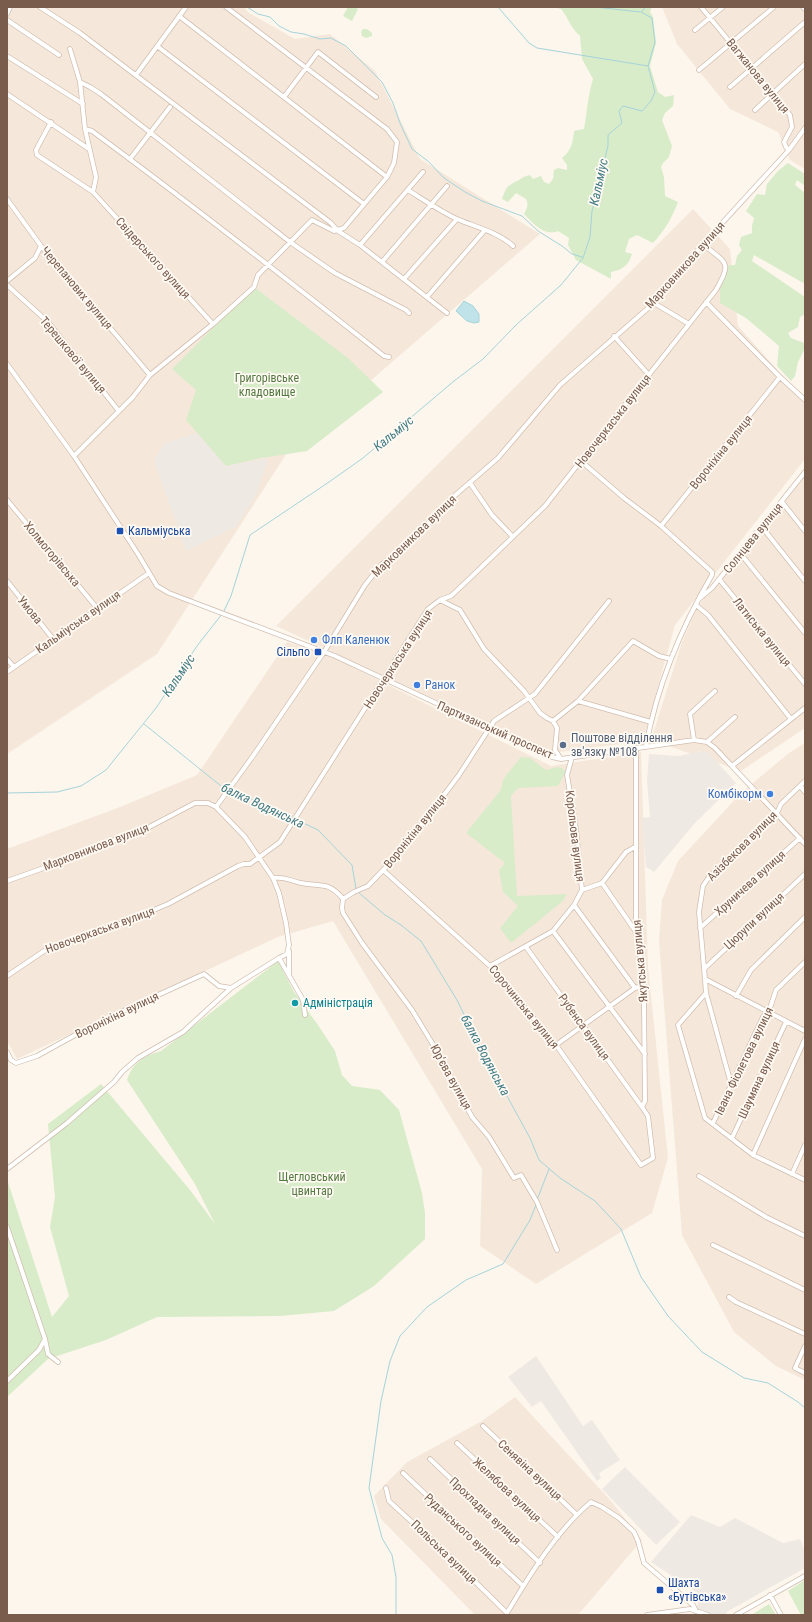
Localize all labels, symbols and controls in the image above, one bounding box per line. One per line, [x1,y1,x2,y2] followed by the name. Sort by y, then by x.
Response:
[724,36,792,116] street label: Вагжанова вулиця
[586,157,611,207] water label: Кальміус
[113,214,193,302] street label: Свiдерського вулиця
[642,219,728,311] street label: Марковникова вулиця
[38,244,116,332] street label: Черепанових вулиця
[37,314,109,396] street label: Терешкової вулиця
[235,371,300,399] park label: Григорівське кладовище
[572,371,654,471] street label: Новочеркаська вулиця
[370,412,417,454] water label: Кальміус
[687,412,755,492] street label: Вороніхіна вулиця
[369,492,459,580] street label: Марковникова вулиця
[720,500,786,576] street label: Солнцева вулиця
[21,519,83,589] street label: Холмогорівська
[128,524,191,538] place label: Кальміуська
[115,526,125,536] marker: Кальміуська
[33,587,123,657] street label: Кальміуська вулиця
[15,593,46,627] street label: Умова
[730,595,794,669] street label: Латиська вулиця
[361,607,435,711] street label: Новочеркаська вулиця
[322,633,390,647] place label: Флп Каленюк
[309,635,319,645] marker: Флп Каленюк
[276,645,310,659] place label: Сільпо
[313,647,323,657] marker: Сільпо
[159,651,198,699] water label: Кальміус
[425,678,455,692] place label: Ранок
[412,680,422,690] marker: Ранок
[435,698,555,762] street label: Партизанський проспект
[571,731,673,759] place label: Поштове відділення зв'язку №108
[558,740,568,750] marker: Поштове відділення зв'язку №108
[219,780,307,831] water label: балка Водянська
[708,787,762,801] place label: Комбікорм
[562,789,588,883] street label: Корольова вулиця
[765,789,775,799] marker: Комбікорм
[381,791,449,871] street label: Вороніхіна вулиця
[704,808,780,884] street label: Азізбекова вулиця
[41,820,151,874] street label: Марковникова вулиця
[712,847,788,919] street label: Хруничева вулиця
[721,890,787,952] street label: Цюрупи вулиця
[44,904,156,956] street label: Новочеркаська вулиця
[629,919,651,1003] street label: Якутська вулиця
[486,962,562,1052] street label: Сорочинська вулиця
[73,989,161,1041] street label: Вороніхіна вулиця
[555,991,613,1063] street label: Рубенса вулиця
[303,996,373,1010] place label: Адміністрація
[290,998,300,1008] marker: Адміністрація
[712,1005,776,1117] street label: Івана Фіолетова вулиця
[458,1012,513,1098] water label: балка Водянська
[735,1039,783,1121] street label: Шаумяна вулиця
[427,1042,475,1112] street label: Юр’єва вулиця
[278,1170,346,1198] park label: Щегловський цвинтар
[495,1437,565,1503] street label: Сенявіна вулиця
[470,1455,544,1525] street label: Желябова вулиця
[446,1474,524,1548] street label: Прохладна вулиця
[421,1490,505,1570] street label: Руданського вулиця
[408,1517,480,1587] street label: Польська вулиця
[668,1576,726,1604] place label: Шахта «Бутівська»
[655,1585,665,1595] marker: Шахта «Бутівська»

